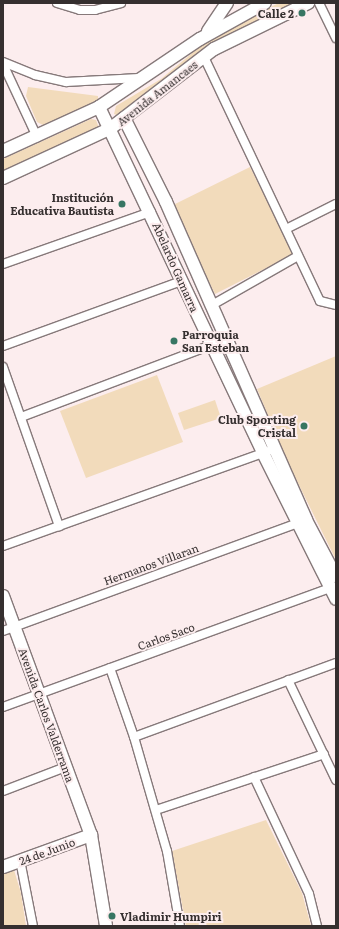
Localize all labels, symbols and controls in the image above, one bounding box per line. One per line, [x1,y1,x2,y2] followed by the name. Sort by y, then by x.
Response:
[258,6,294,20] place label: Calle 2
[297,8,307,18] marker: Calle 2
[114,58,200,128] street label: Avenida Amancaes
[10,191,114,217] place label: Institución Educativa Bautista
[117,199,127,209] marker: Institución Educativa Bautista
[150,220,202,314] street label: Abelardo Gamarra
[182,328,249,354] place label: Parroquia San Esteban
[169,336,179,346] marker: Parroquia San Esteban
[218,413,296,439] place label: Club Sporting Cristal
[299,421,309,431] marker: Club Sporting Cristal
[102,541,200,587] street label: Hermanos Villaran
[136,620,196,652] street label: Carlos Saco
[17,646,77,784] street label: Avenida Carlos Valderrama
[17,835,77,867] street label: 24 de Junio
[120,909,222,923] place label: Vladimir Humpiri
[107,911,117,921] marker: Vladimir Humpiri

